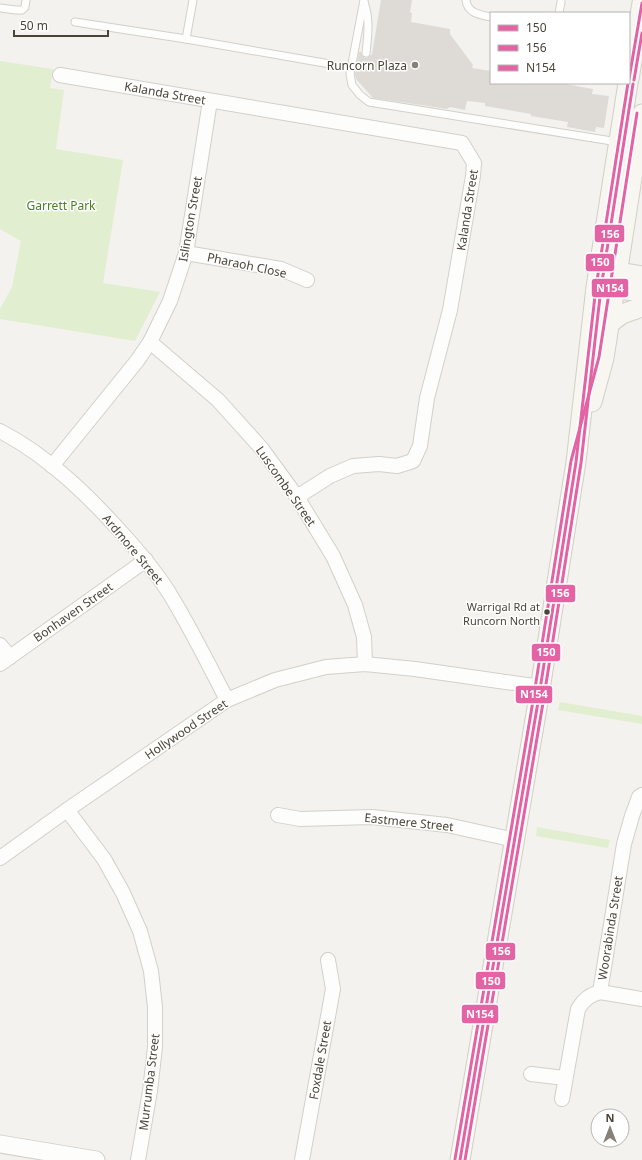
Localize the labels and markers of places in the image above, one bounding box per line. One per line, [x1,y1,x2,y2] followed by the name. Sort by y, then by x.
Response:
[327,57,407,74] place label: Runcorn Plaza
[410,60,420,70] marker: Runcorn Plaza
[463,599,540,628] place label: Warrigal Rd at Runcorn North
[542,607,552,617] marker: Warrigal Rd at Runcorn North

